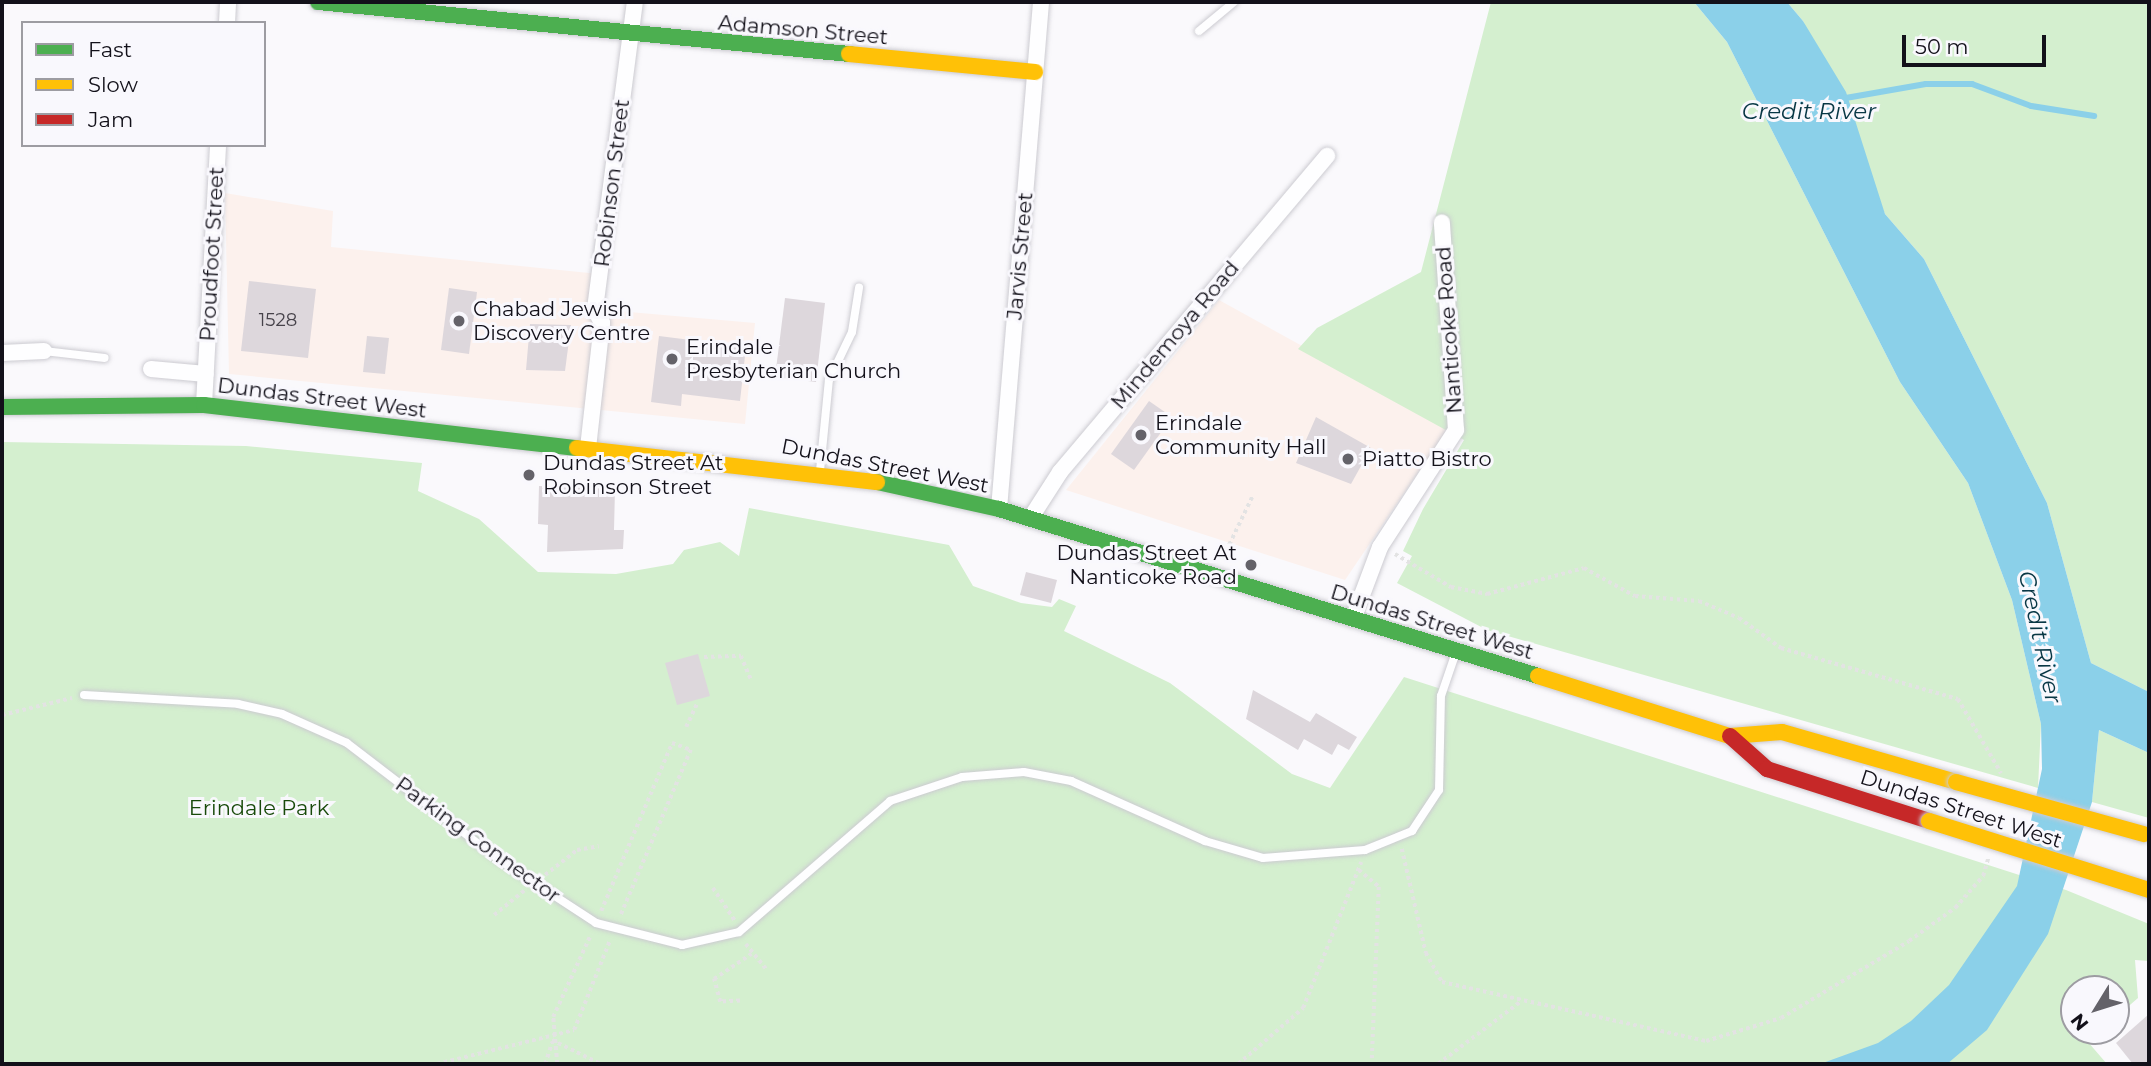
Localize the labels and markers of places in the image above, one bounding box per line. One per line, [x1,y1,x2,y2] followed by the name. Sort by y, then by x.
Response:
[473,296,650,346] place label: Chabad Jewish Discovery Centre
[451,313,467,329] marker: Chabad Jewish Discovery Centre
[686,334,901,384] place label: Erindale Presbyterian Church
[664,351,680,367] marker: Erindale Presbyterian Church
[1155,410,1326,460] place label: Erindale Community Hall
[1133,427,1149,443] marker: Erindale Community Hall
[1362,446,1492,472] place label: Piatto Bistro
[543,450,724,500] place label: Dundas Street At Robinson Street
[1340,451,1356,467] marker: Piatto Bistro
[521,467,537,483] marker: Dundas Street At Robinson Street
[1056,540,1237,590] place label: Dundas Street At Nanticoke Road
[1243,557,1259,573] marker: Dundas Street At Nanticoke Road

